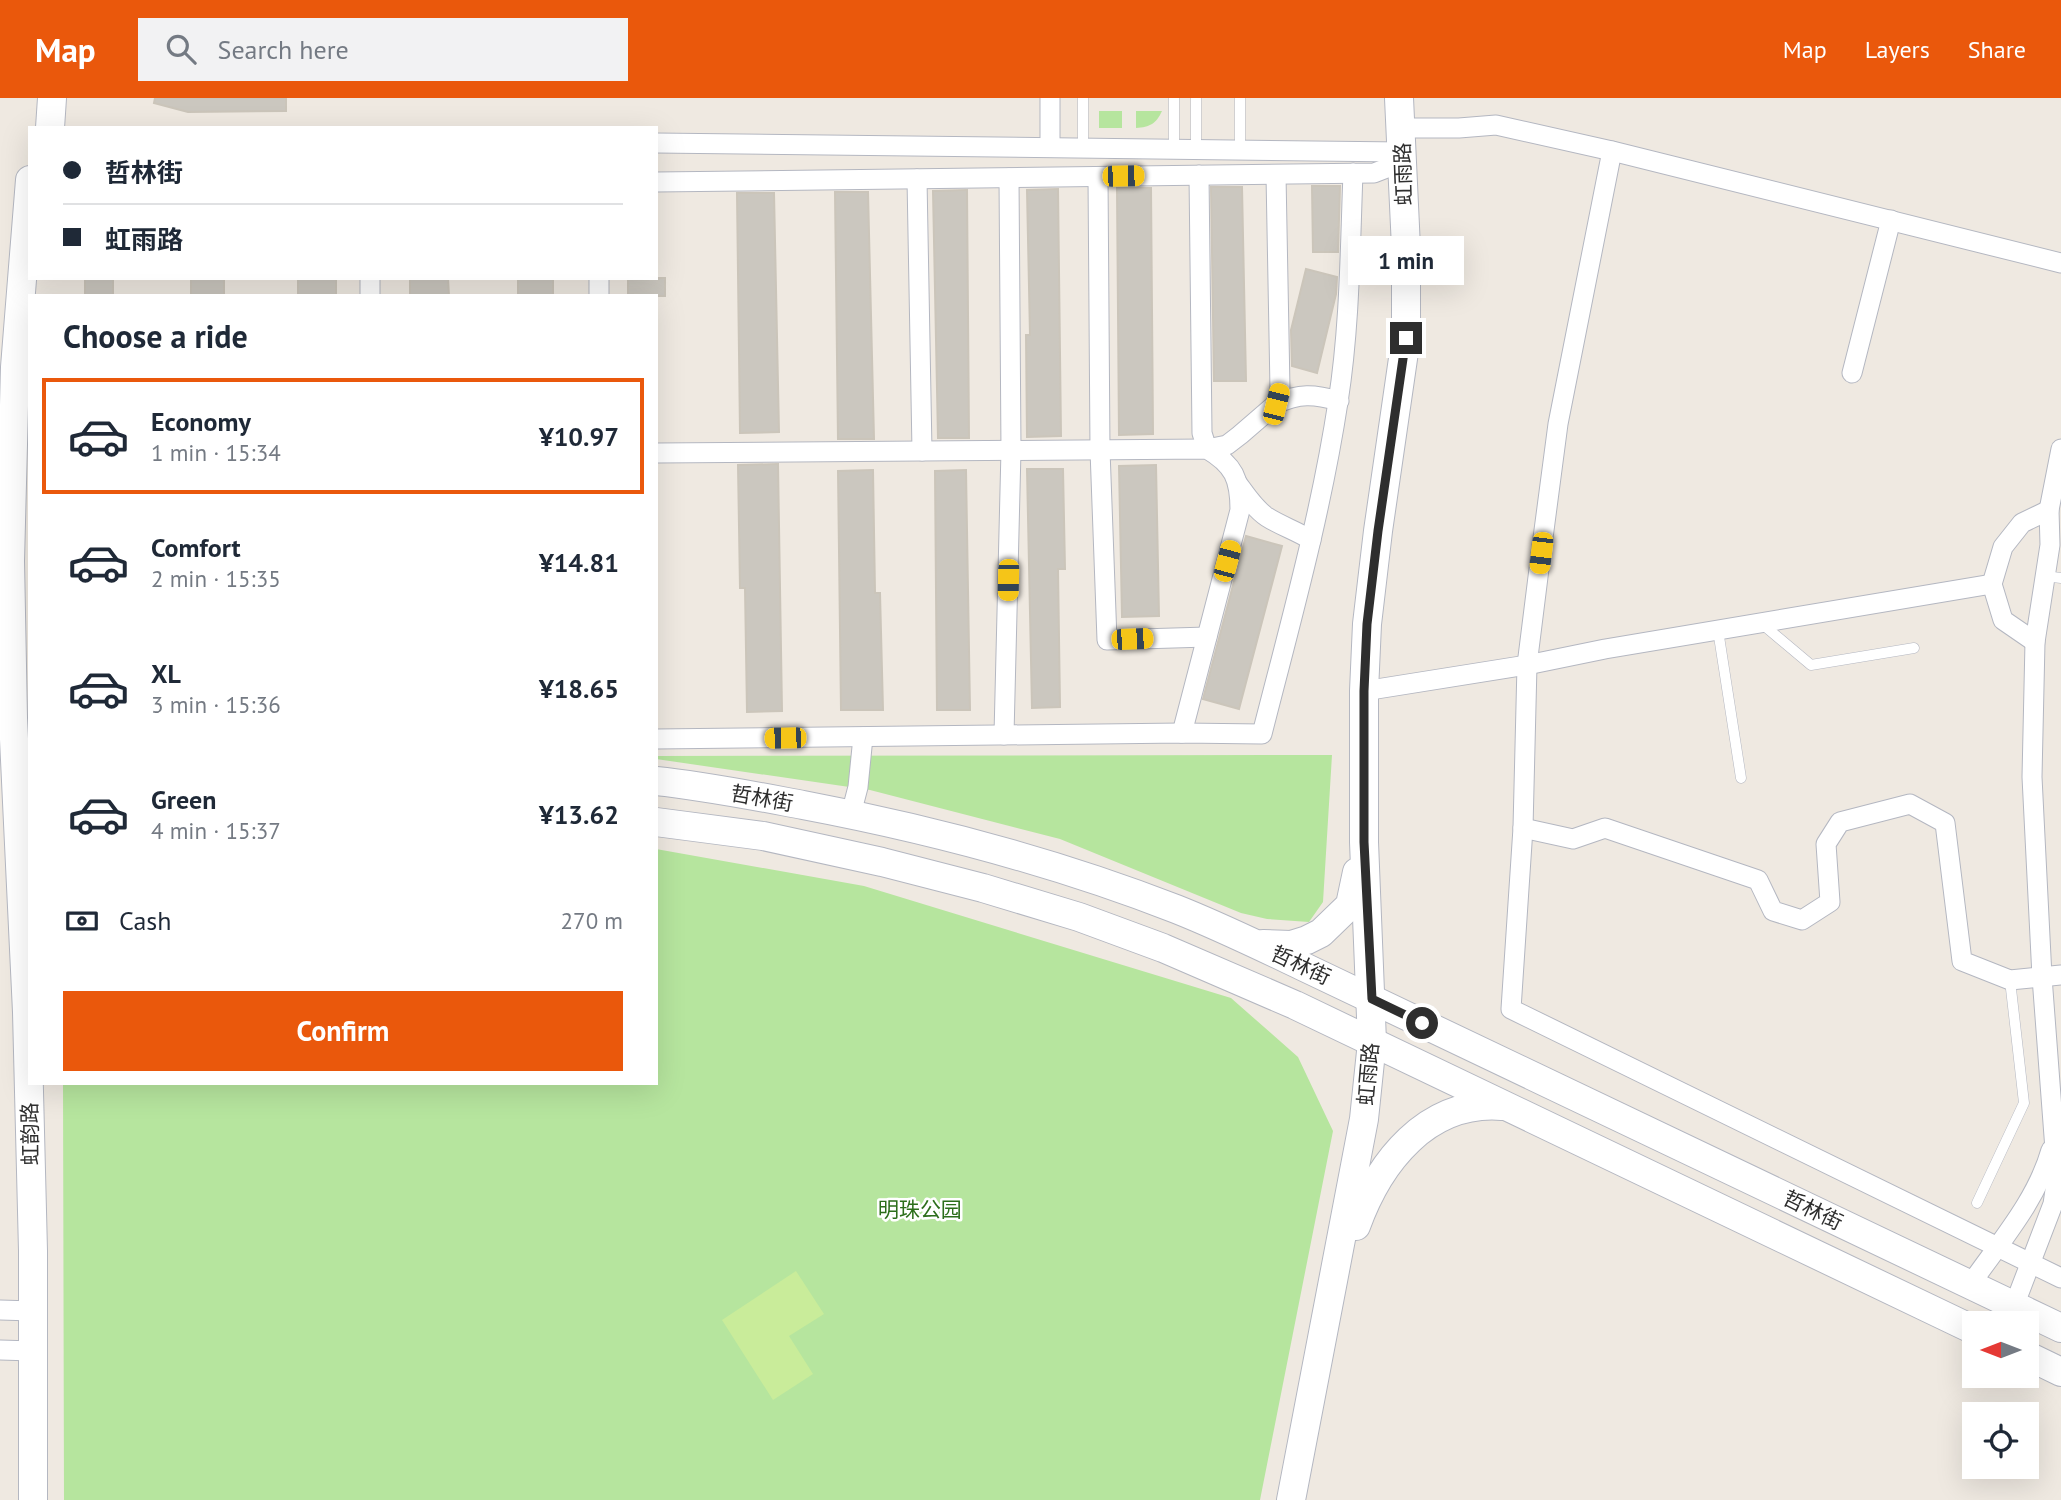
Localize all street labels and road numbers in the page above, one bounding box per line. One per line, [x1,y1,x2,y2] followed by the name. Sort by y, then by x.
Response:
[1388,142,1418,206] street label: 虹雨路
[729,779,795,817] street label: 哲林街
[1267,939,1335,991] street label: 哲林街
[1352,1041,1384,1107] street label: 虹雨路
[16,1102,44,1166] street label: 虹韵路
[1779,1184,1847,1236] street label: 哲林街

